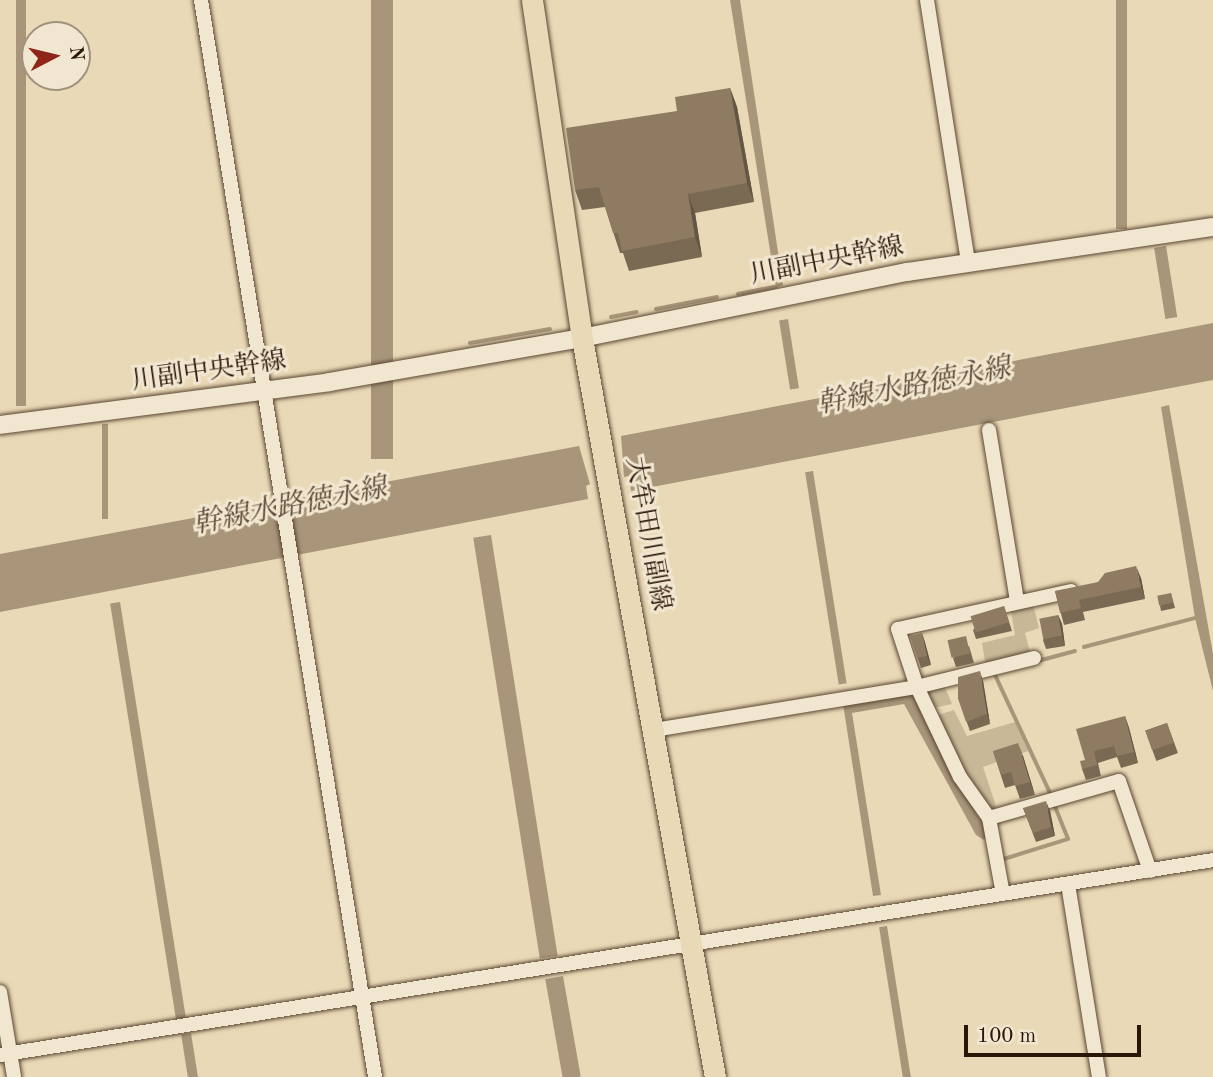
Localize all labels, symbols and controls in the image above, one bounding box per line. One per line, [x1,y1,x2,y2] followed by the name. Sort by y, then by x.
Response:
[21,21,91,91] north arrow
[65,45,86,62] text: N
[747,232,907,292] street label: 川副中央幹線
[130,346,288,398] street label: 川副中央幹線
[815,352,1013,422] water label: 幹線水路徳永線
[618,454,676,614] street label: 大牟田川副線
[191,472,389,542] water label: 幹線水路徳永線
[968,1010,1145,1054] scale bar
[977,1026,1036,1047] text: 100 m

